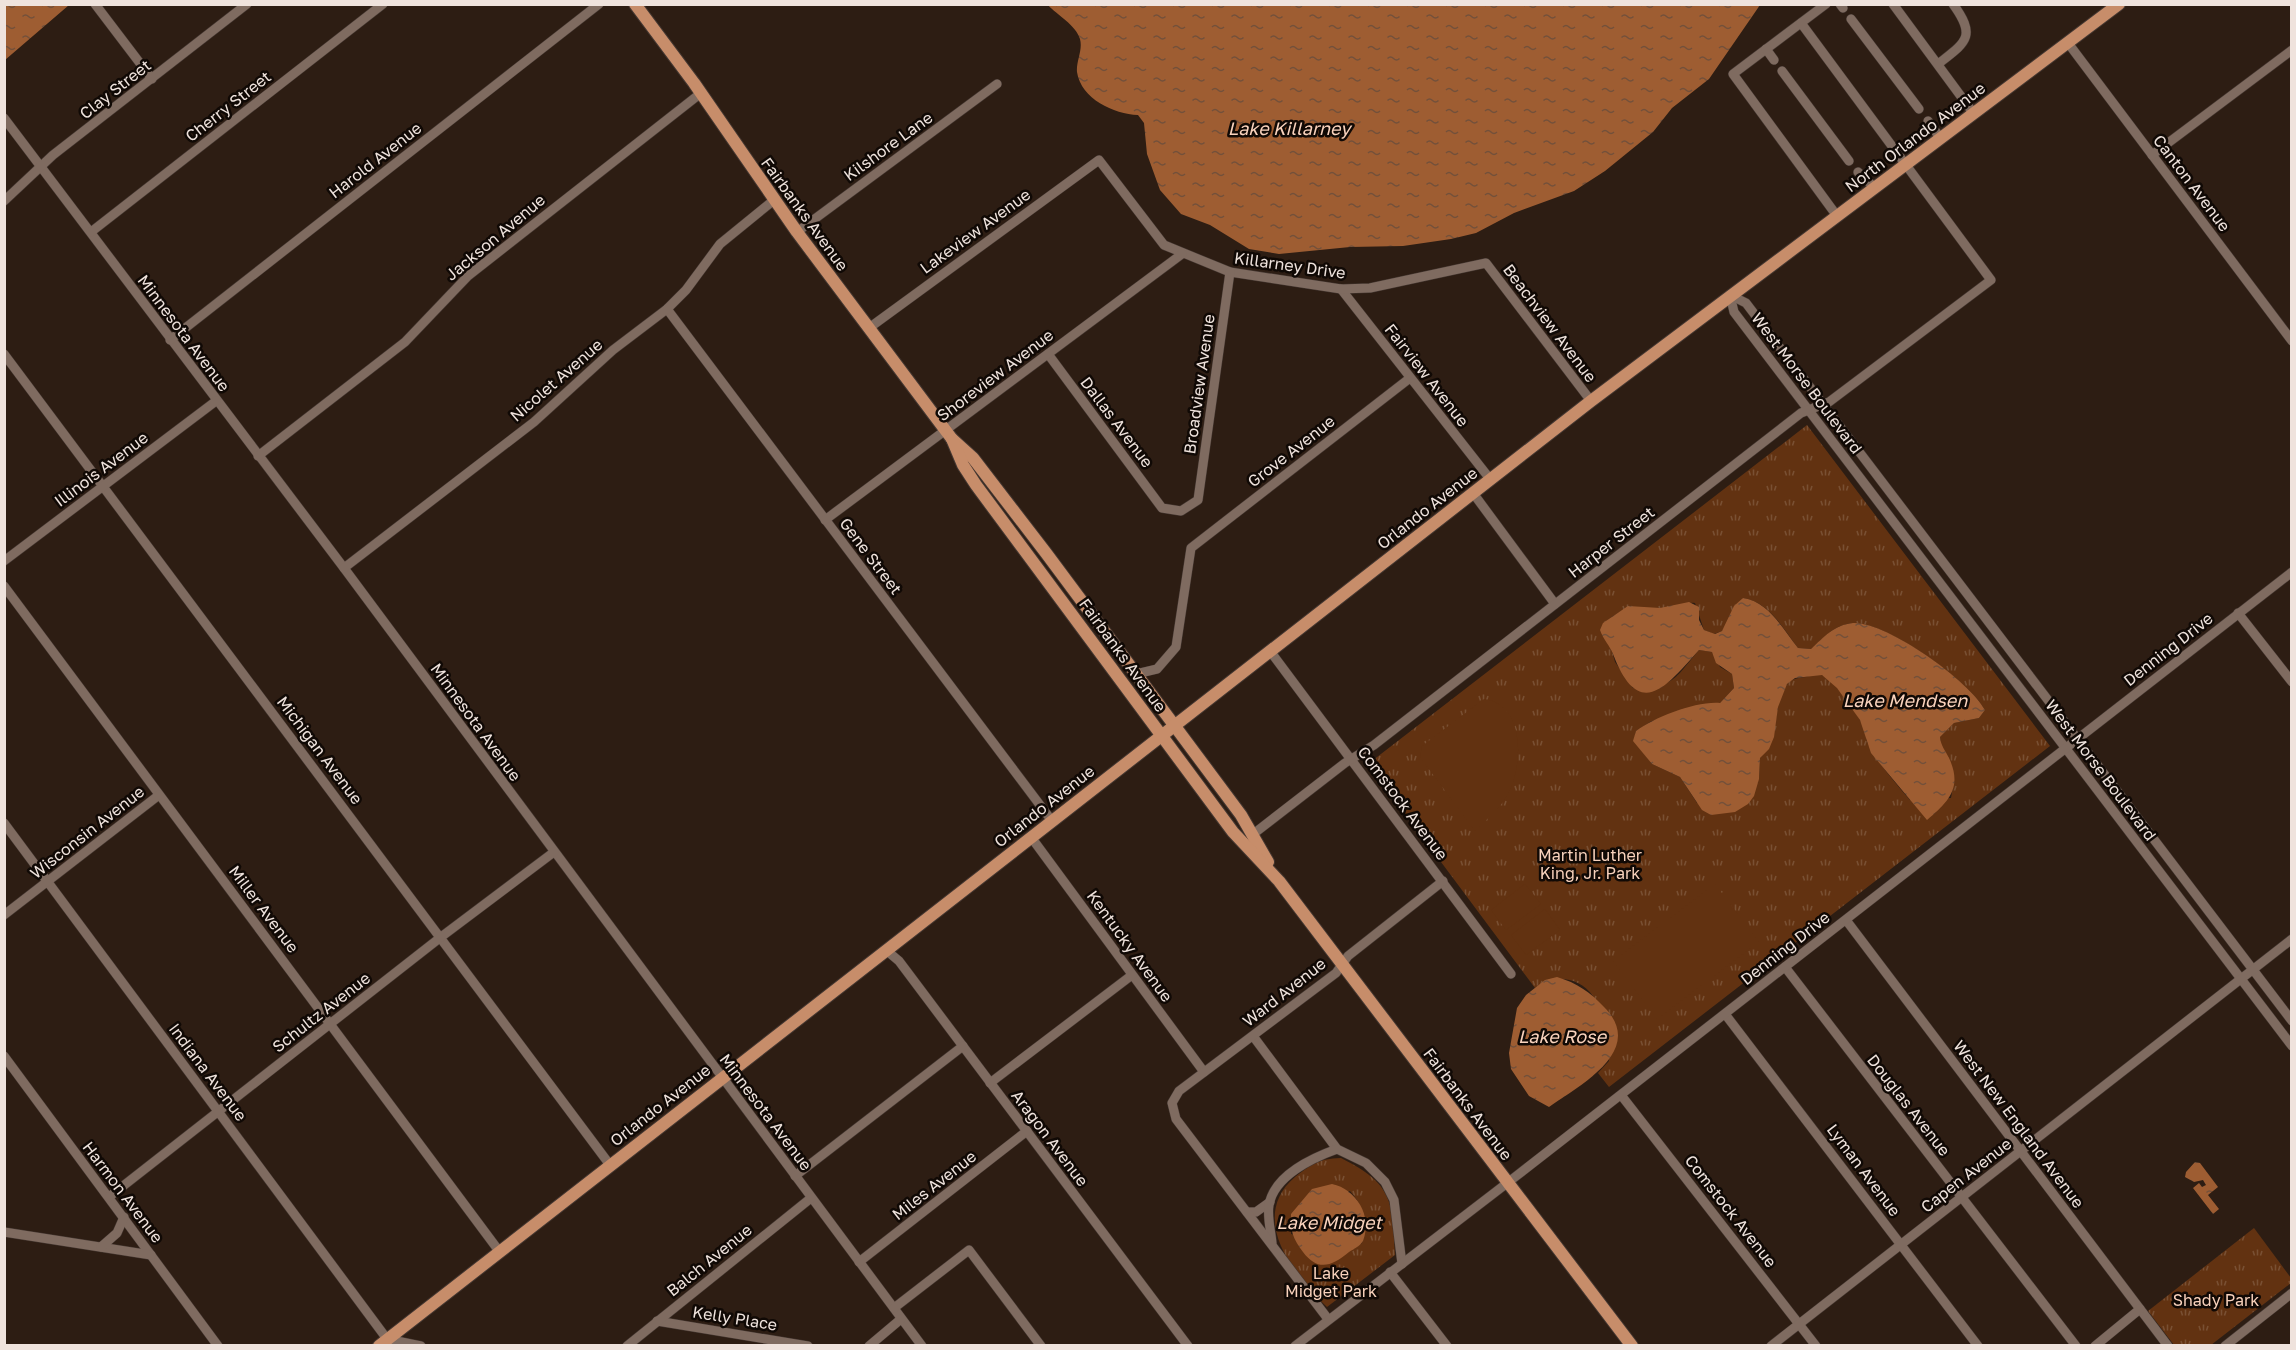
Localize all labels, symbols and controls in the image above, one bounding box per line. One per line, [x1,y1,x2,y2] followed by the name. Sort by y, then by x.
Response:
[75,55,155,123] street label: Clay Street
[181,66,275,146] street label: Cherry Street
[1841,78,1989,196] street label: North Orlando Avenue
[840,107,936,185] street label: Kilshore Lane
[1228,117,1353,139] water label: Lake Killarney
[325,118,425,202] street label: Harold Avenue
[2149,131,2235,235] street label: Canton Avenue
[757,153,853,275] street label: Fairbanks Avenue
[916,184,1034,278] street label: Lakeview Avenue
[441,189,549,285] street label: Jackson Avenue
[1233,247,1347,283] street label: Killarney Drive
[1499,260,1601,386] street label: Beachview Avenue
[134,271,234,395] street label: Minnesota Avenue
[1747,308,1867,458] street label: West Morse Boulevard
[1179,313,1219,455] street label: Broadview Avenue
[1381,320,1473,430] street label: Fairview Avenue
[933,325,1057,425] street label: Shoreview Avenue
[506,334,606,426] street label: Nicolet Avenue
[1076,373,1158,471] street label: Dallas Avenue
[1243,411,1339,491] street label: Grove Avenue
[50,427,152,511] street label: Illinois Avenue
[1373,463,1481,553] street label: Orlando Avenue
[1564,502,1658,582] street label: Harper Street
[836,514,906,598] street label: Gene Street
[1075,594,1171,716] street label: Fairbanks Avenue
[2119,608,2217,690] street label: Denning Drive
[426,659,526,785] street label: Minnesota Avenue
[1843,689,1968,711] water label: Lake Mendsen
[273,692,367,808] street label: Michigan Avenue
[2041,695,2161,845] street label: West Morse Boulevard
[1354,742,1452,864] street label: Comstock Avenue
[990,761,1098,851] street label: Orlando Avenue
[26,781,148,883] street label: Wisconsin Avenue
[1538,845,1642,883] park label: Martin Luther King, Jr. Park
[225,861,303,957] street label: Miller Avenue
[1083,886,1177,1006] street label: Kentucky Avenue
[1736,907,1834,989] street label: Denning Drive
[1238,953,1330,1031] street label: Ward Avenue
[268,968,374,1056] street label: Schultz Avenue
[165,1019,251,1125] street label: Indiana Avenue
[1518,1025,1608,1047] water label: Lake Rose
[1949,1036,2089,1212] street label: West New England Avenue
[1419,1044,1517,1164] street label: Fairbanks Avenue
[716,1050,816,1174] street label: Minnesota Avenue
[1863,1050,1955,1160] street label: Douglas Avenue
[606,1060,714,1150] street label: Orlando Avenue
[1007,1086,1093,1190] street label: Aragon Avenue
[1823,1120,1905,1220] street label: Lyman Avenue
[1917,1133,2015,1217] street label: Capen Avenue
[78,1137,168,1247] street label: Harmon Avenue
[888,1146,980,1224] street label: Miles Avenue
[1681,1151,1781,1271] street label: Comstock Avenue
[1276,1211,1384,1233] water label: Lake Midget
[662,1220,756,1300] street label: Balch Avenue
[1285,1263,1377,1301] park label: Lake Midget Park
[2173,1290,2259,1310] park label: Shady Park
[691,1301,779,1335] street label: Kelly Place

